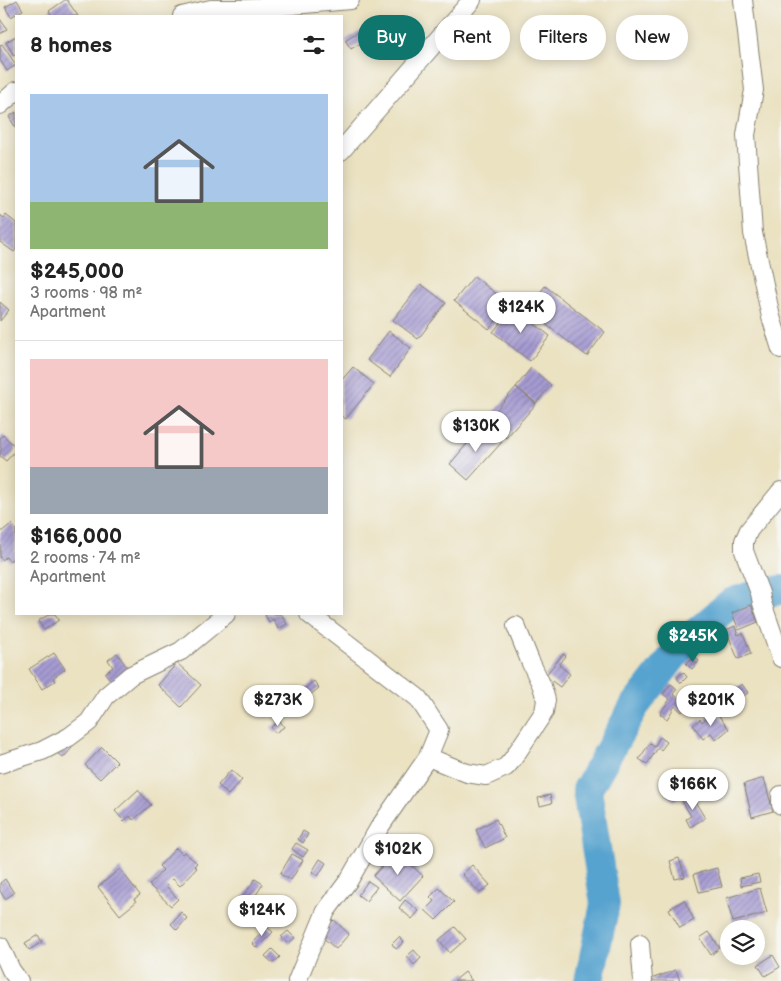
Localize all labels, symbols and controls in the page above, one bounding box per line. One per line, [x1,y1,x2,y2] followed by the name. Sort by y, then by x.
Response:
[358,15,425,60] chip: Buy
[435,15,510,60] chip: Rent
[520,15,606,60] chip: Filters
[616,15,688,60] chip: New
[300,31,328,59] icon: filters
[30,33,112,58] text: 8 homes
[134,126,224,216] icon: home
[30,259,124,284] text: $245,000
[30,284,142,303] text: 3 rooms · 98 m²
[486,292,556,334] pin: $124K
[498,298,544,317] text: $124K
[30,303,106,322] text: Apartment
[134,392,224,482] icon: home
[441,410,511,453] pin: $130K
[452,417,500,436] text: $130K
[30,524,122,549] text: $166,000
[30,549,141,568] text: 2 rooms · 74 m²
[30,568,106,587] text: Apartment
[658,620,728,663] pin: $245K
[668,627,718,646] text: $245K
[243,684,313,727] pin: $273K
[676,684,746,727] pin: $201K
[254,691,302,710] text: $273K
[687,691,735,710] text: $201K
[658,768,728,811] pin: $166K
[669,775,717,794] text: $166K
[363,834,433,876] pin: $102K
[374,840,422,859] text: $102K
[227,894,297,937] pin: $124K
[239,901,285,920] text: $124K
[720,920,765,965] map controls
[720,920,765,965] button: layers

